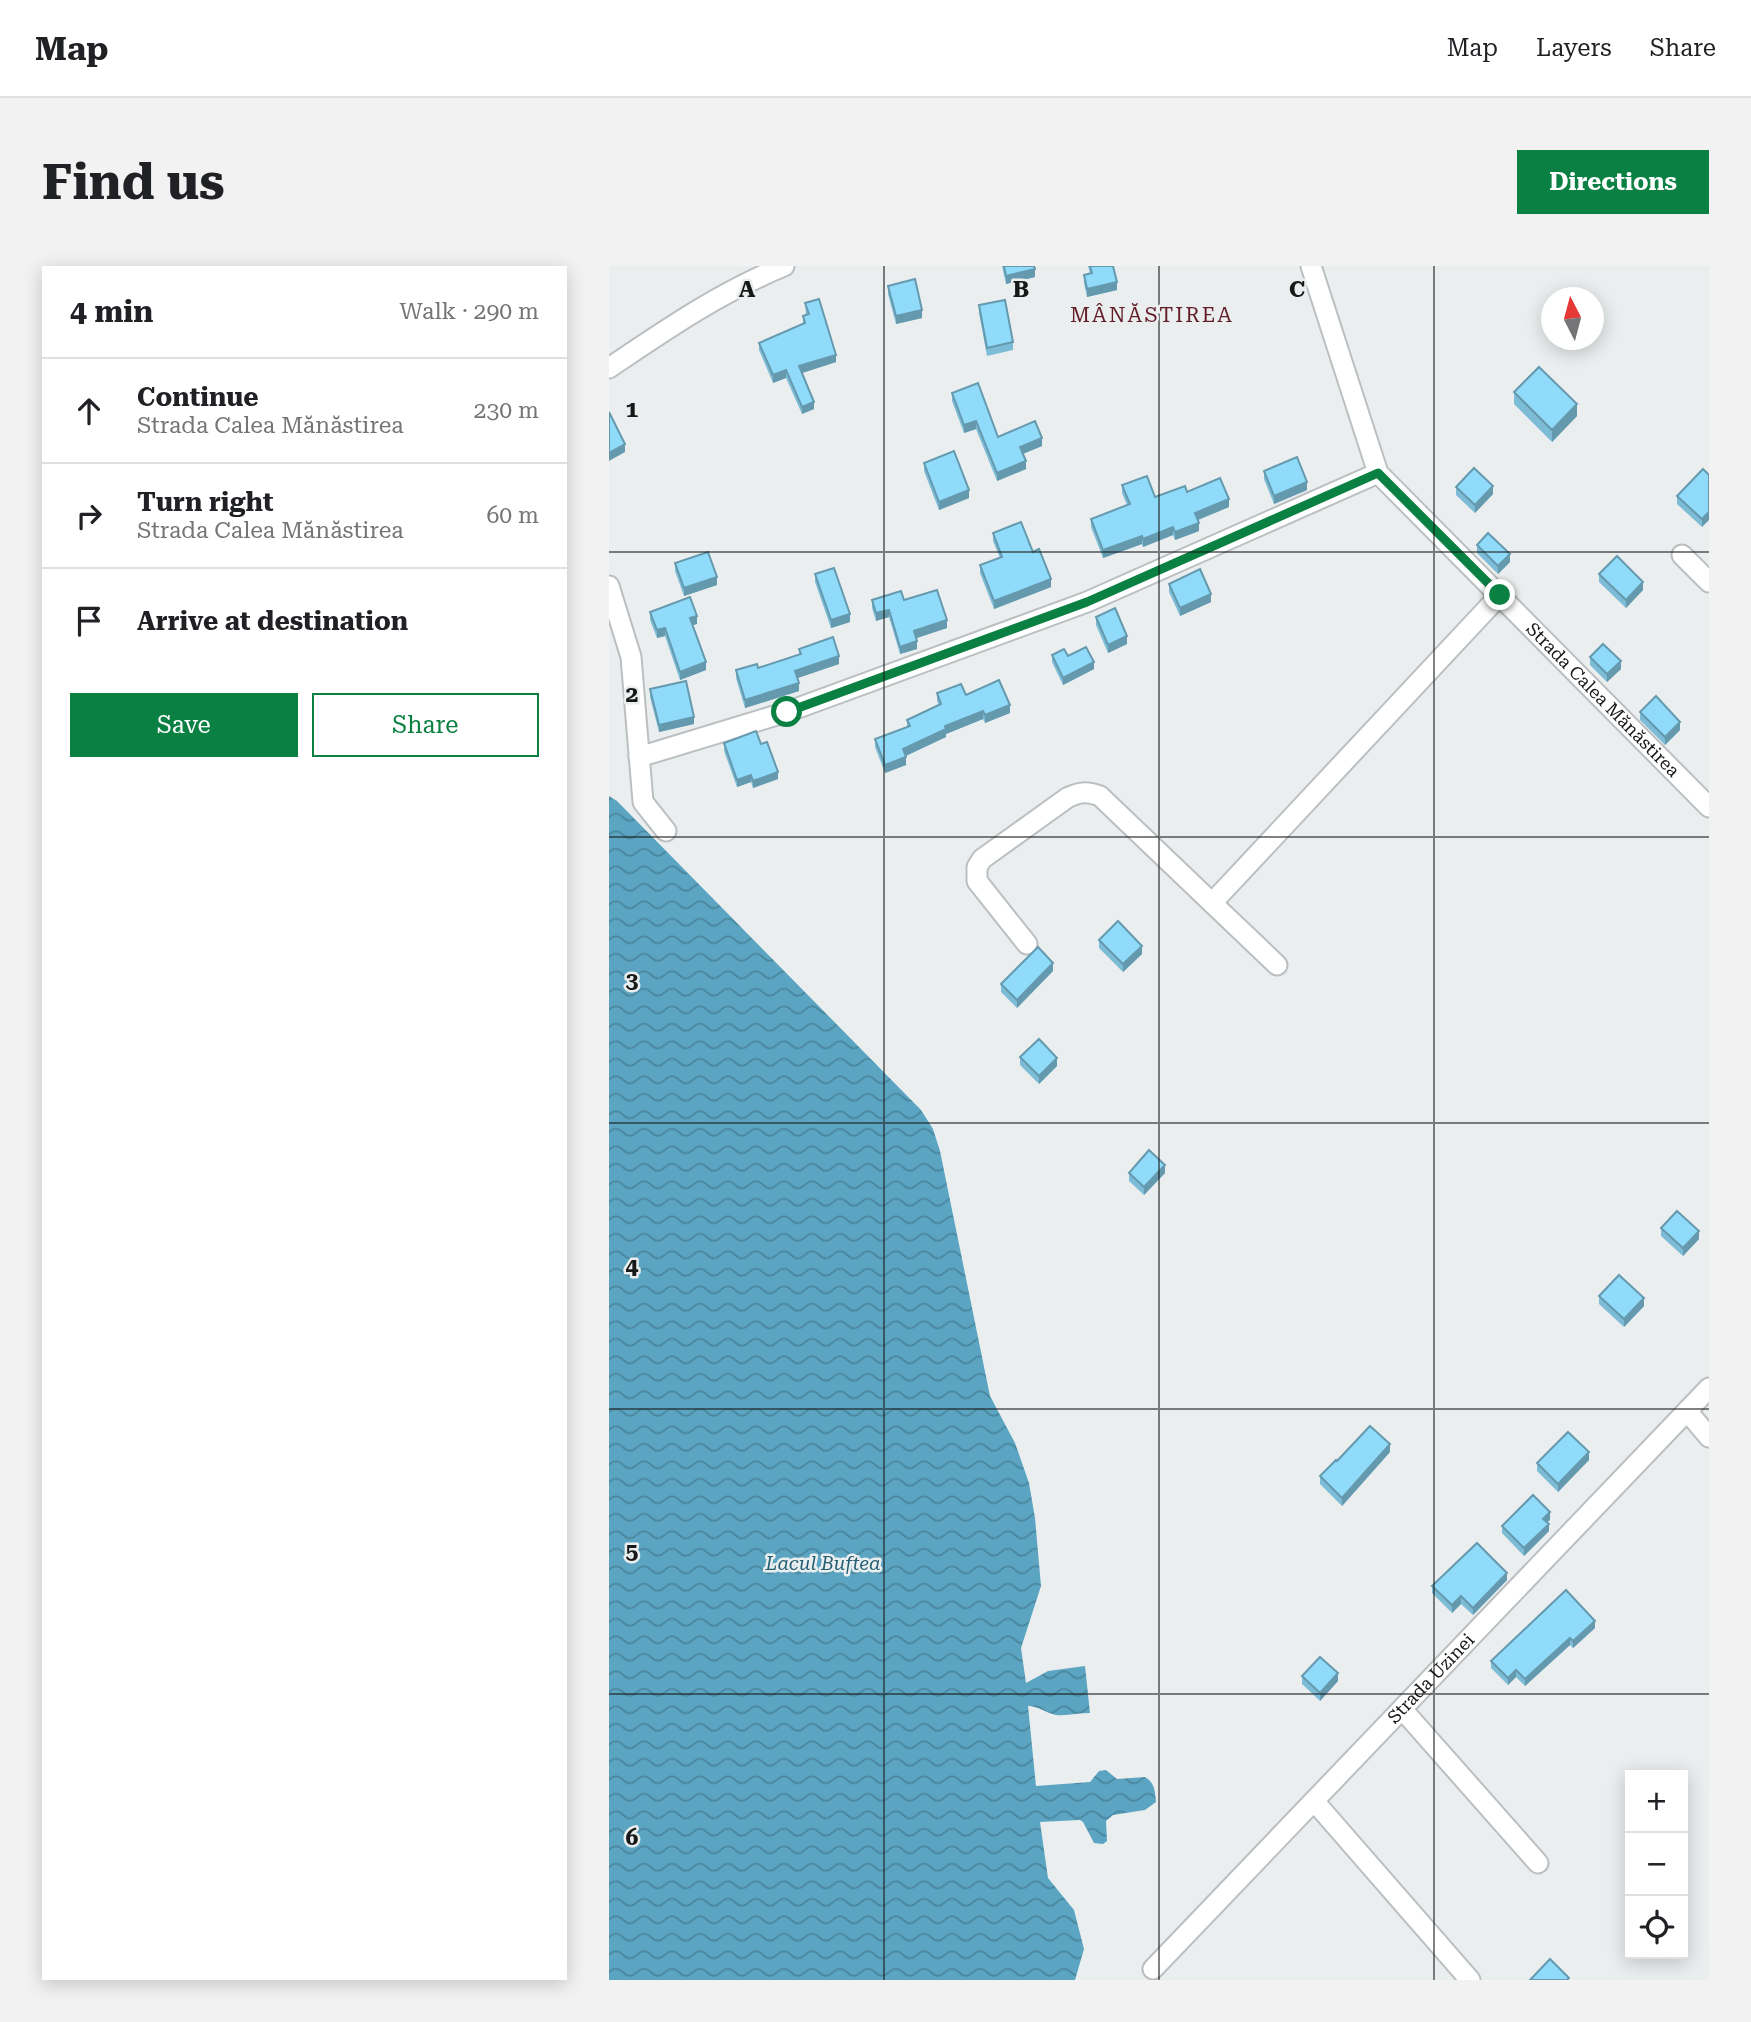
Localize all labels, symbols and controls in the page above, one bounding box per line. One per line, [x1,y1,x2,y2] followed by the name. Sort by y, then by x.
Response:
[35,29,109,68] text: Map
[1447,34,1498,62] text: Map
[1536,34,1612,62] text: Layers
[1650,34,1716,62] text: Share
[1517,150,1709,214] button: Directions
[42,154,225,211] text: Find us
[739,276,756,303] text: A
[1013,276,1029,303] text: B
[1289,276,1305,303] text: C
[1541,287,1604,350] north arrow
[70,294,153,329] text: 4 min
[400,298,539,325] text: Walk · 290 m
[1070,303,1234,327] district label: MÂNĂSTIREA
[137,382,259,412] text: Continue
[70,392,108,430] icon: ahead
[626,396,639,423] text: 1
[474,397,539,424] text: 230 m
[137,412,404,439] text: Strada Calea Mănăstirea
[137,487,273,517] text: Turn right
[70,497,108,535] icon: right
[486,502,539,529] text: 60 m
[137,517,404,544] text: Strada Calea Mănăstirea
[1484,579,1515,610] route end
[70,602,108,640] icon: arrive
[137,606,408,636] text: Arrive at destination
[1522,618,1684,781] street label: Strada Calea Mănăstirea
[626,681,638,708] text: 2
[70,693,298,757] button: Save
[312,693,539,757] button: Share
[771,696,802,727] route start
[626,967,639,994] text: 3
[626,1253,639,1280] text: 4
[626,1538,639,1565] text: 5
[765,1552,880,1575] water label: Lacul Buftea
[1383,1629,1478,1727] street label: Strada Uzinei
[1625,1770,1688,1959] map controls
[1625,1770,1688,1833] button: +
[626,1824,639,1851] text: 6
[1625,1833,1688,1896] button: −
[1625,1896,1688,1959] button: locate

